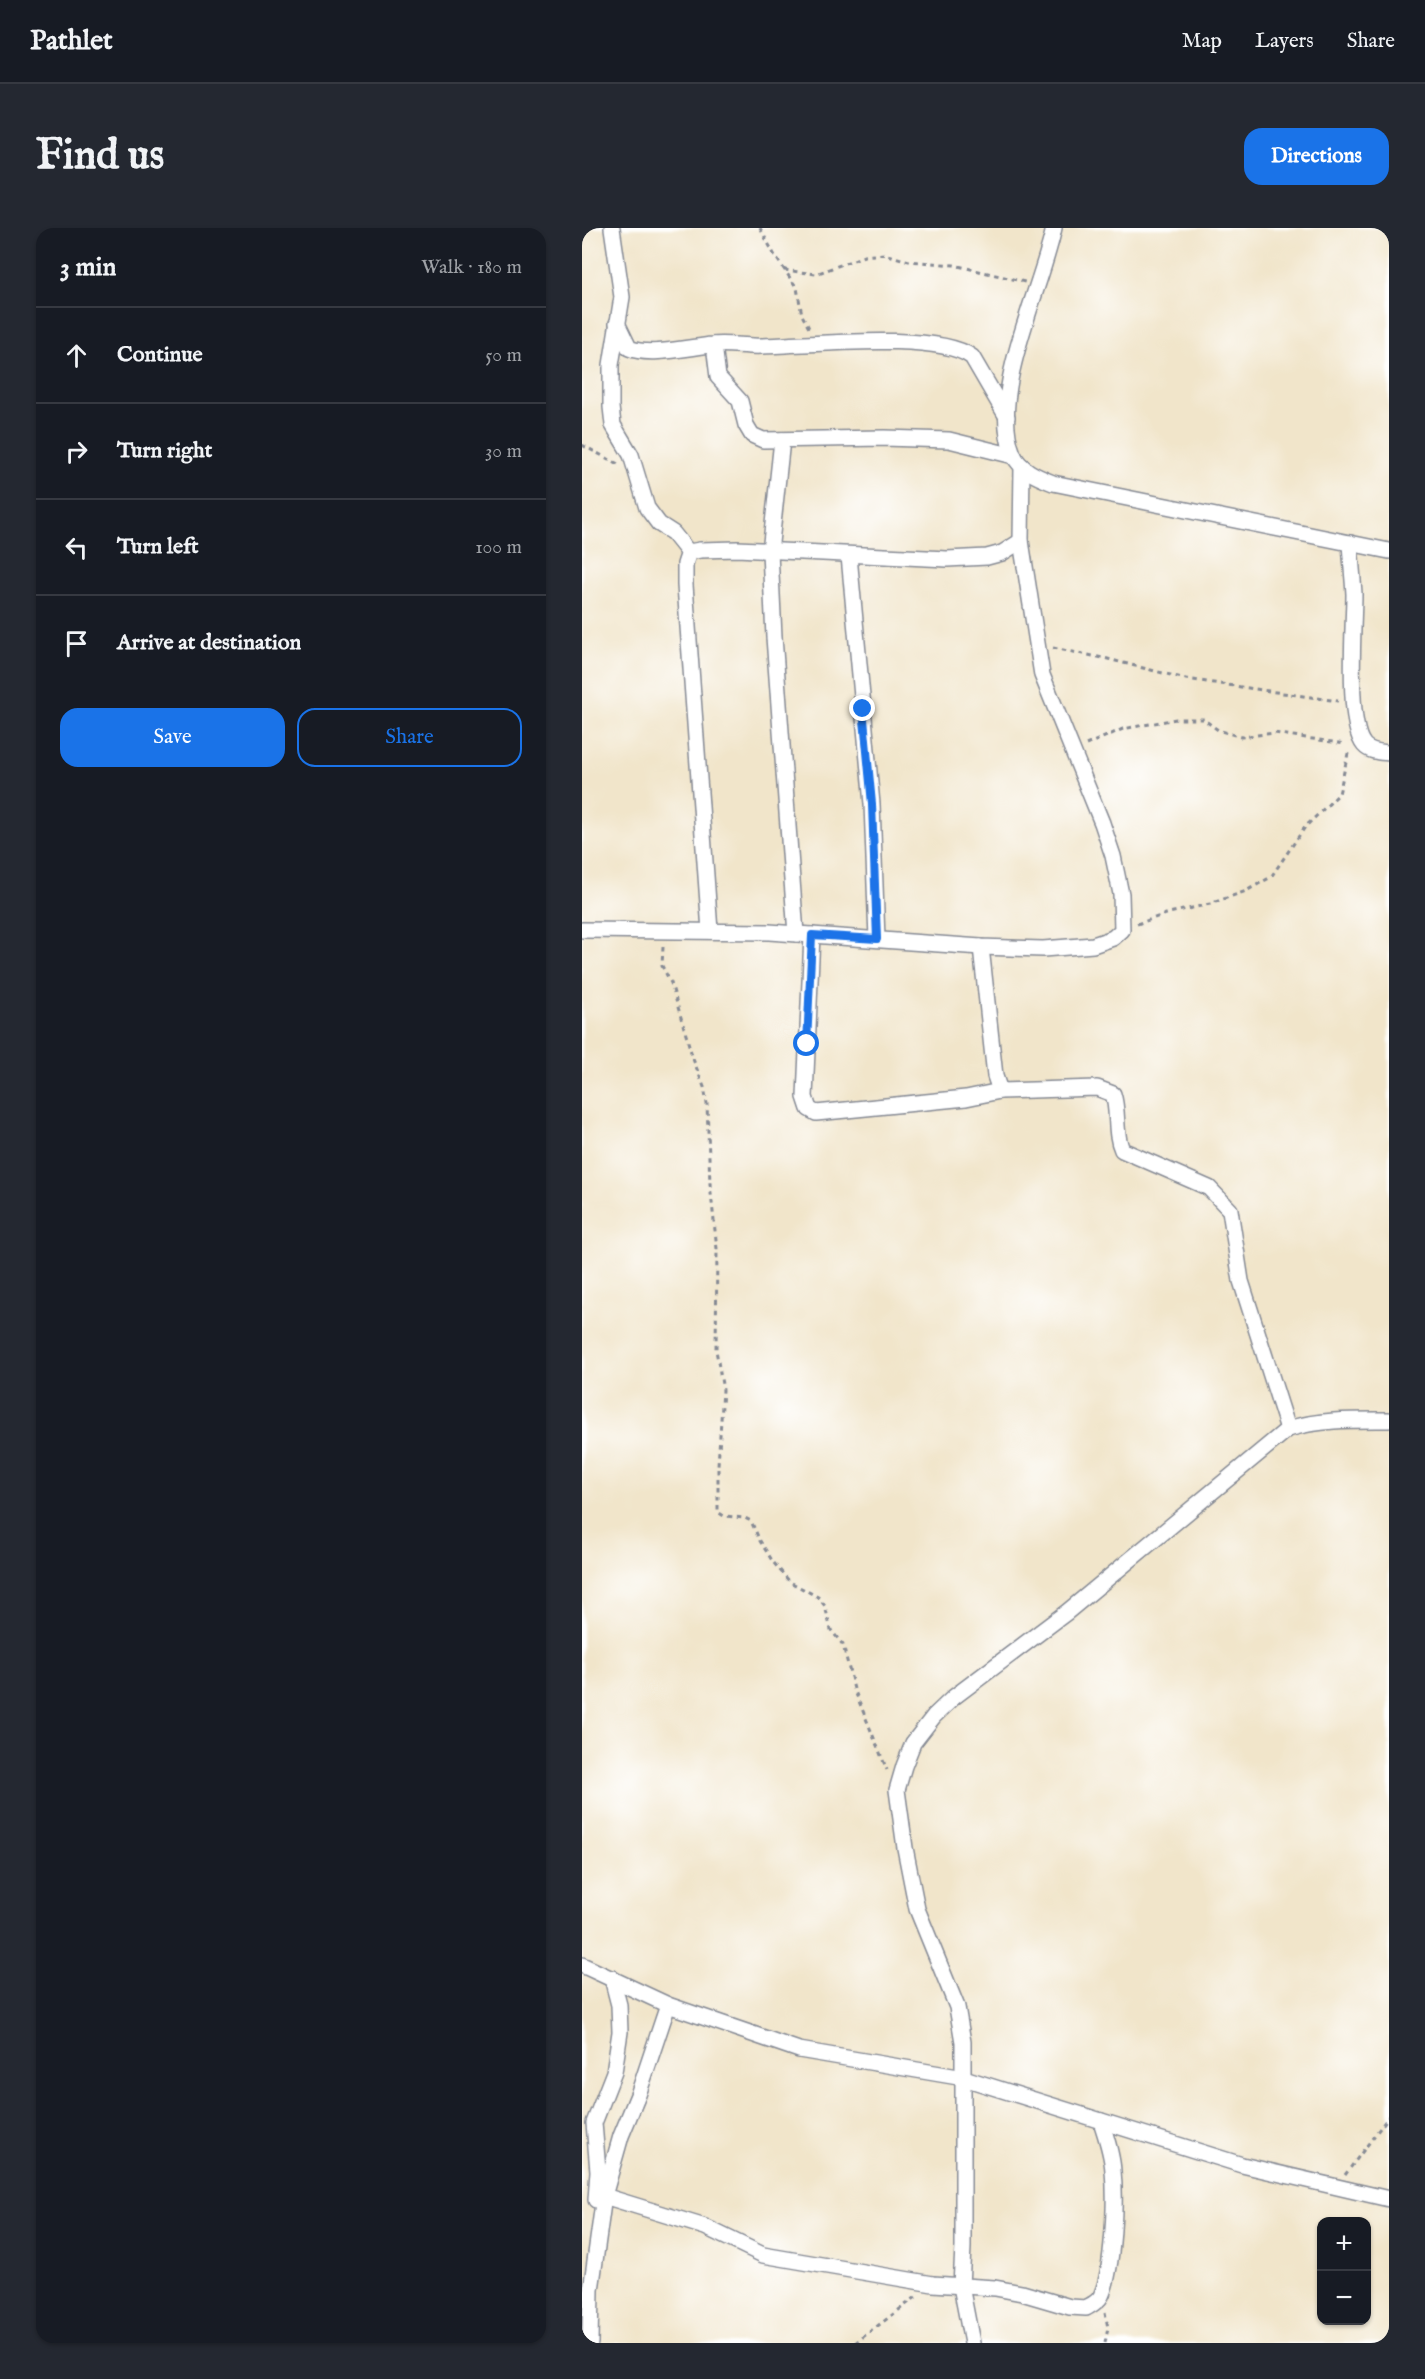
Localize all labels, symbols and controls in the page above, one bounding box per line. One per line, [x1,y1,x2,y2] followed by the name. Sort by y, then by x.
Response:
[30,24,113,59] text: Pathlet
[1182,28,1222,55] text: Map
[1255,28,1314,55] text: Layers
[1347,28,1395,55] text: Share
[1244,128,1389,185] button: Directions
[36,130,164,183] text: Find us
[60,251,116,284] text: 3 min
[421,255,522,280] text: Walk · 180 m
[60,339,93,372] icon: ahead
[117,341,203,369] text: Continue
[485,343,522,368] text: 50 m
[60,435,93,468] icon: right
[117,437,212,465] text: Turn right
[485,439,522,464] text: 30 m
[60,531,93,564] icon: left
[117,533,199,561] text: Turn left
[475,535,522,560] text: 100 m
[60,627,93,660] icon: arrive
[117,629,301,657] text: Arrive at destination
[849,695,875,721] route end
[60,708,285,767] button: Save
[297,708,522,767] button: Share
[793,1030,819,1056] route start
[1317,2217,1371,2325] map controls
[1317,2217,1371,2271] button: +
[1317,2271,1371,2325] button: −

